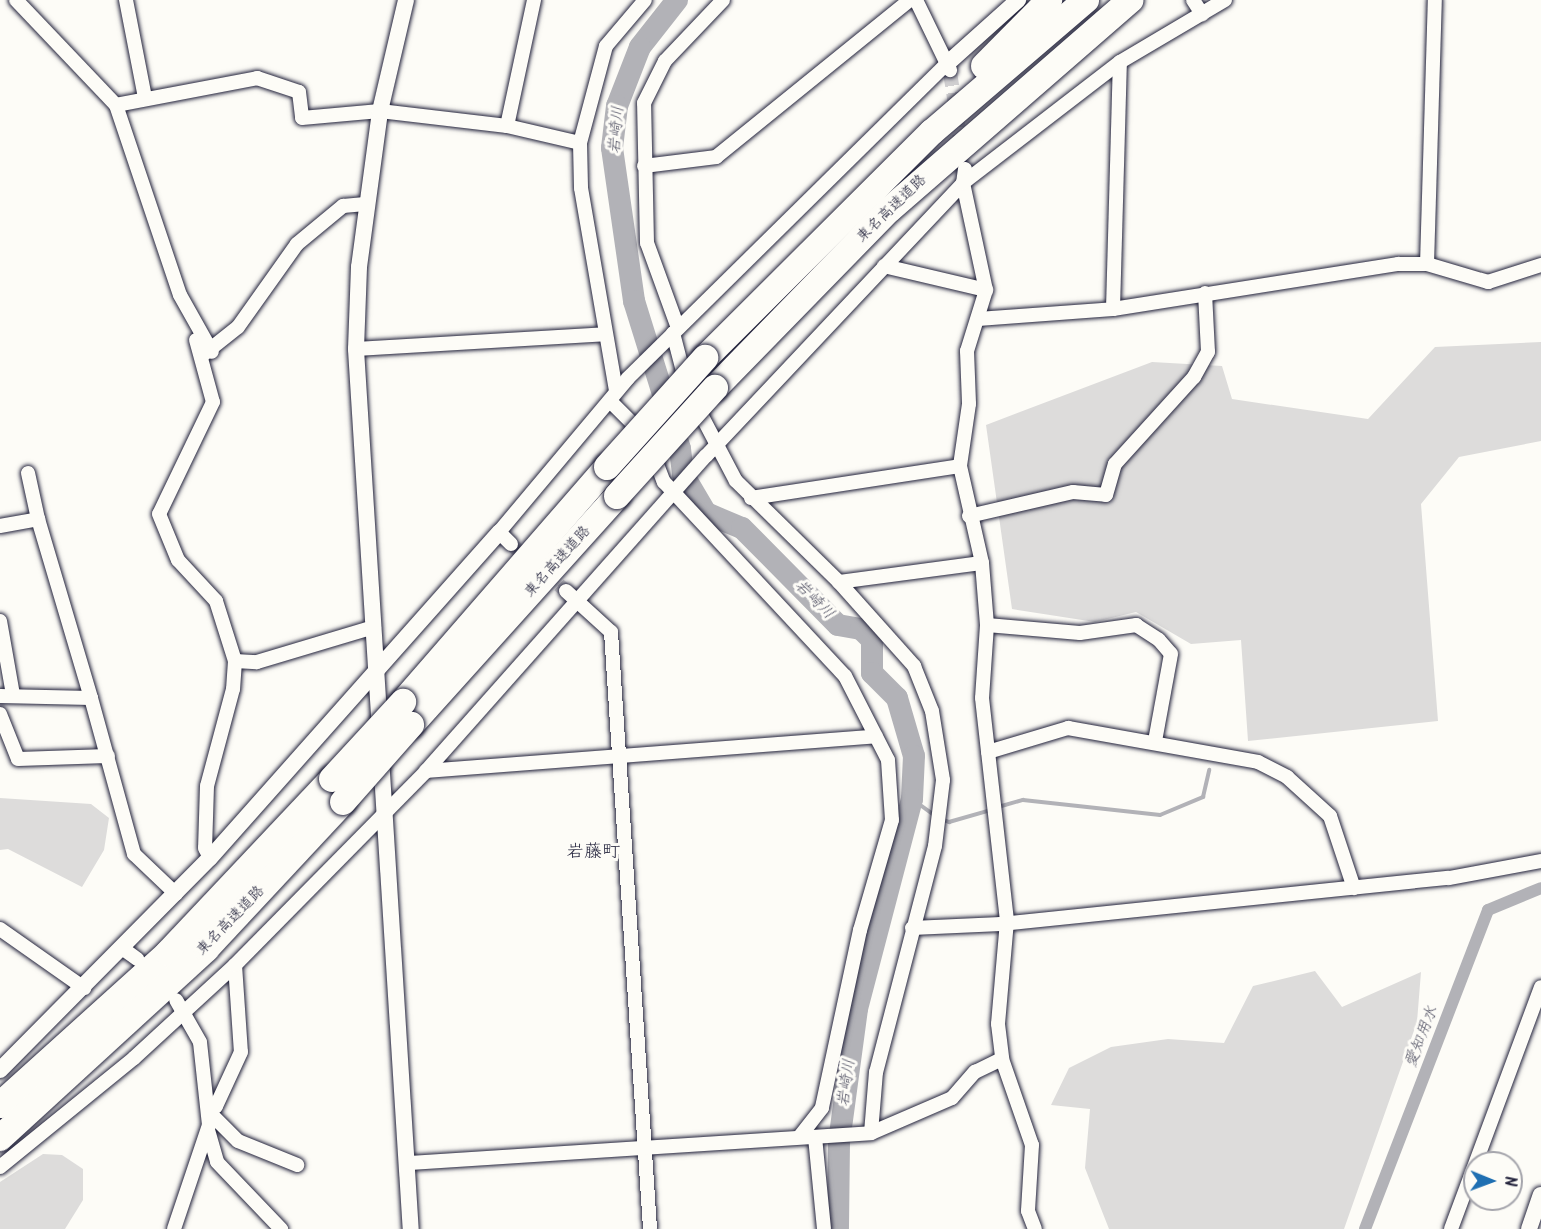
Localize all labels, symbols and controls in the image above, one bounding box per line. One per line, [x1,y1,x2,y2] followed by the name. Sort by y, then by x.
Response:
[605,105,629,155] water label: 岩崎川
[853,171,931,247] street label: 東名高速道路
[521,523,595,601] street label: 東名高速道路
[790,576,838,624] water label: 岩崎川
[566,842,620,864] district label: 岩藤町
[193,882,269,960] street label: 東名高速道路
[1402,1004,1442,1070] water label: 愛知用水
[834,1058,860,1108] water label: 岩崎川
[1463,1151,1523,1211] north arrow
[1497,1176,1522,1187] text: N

